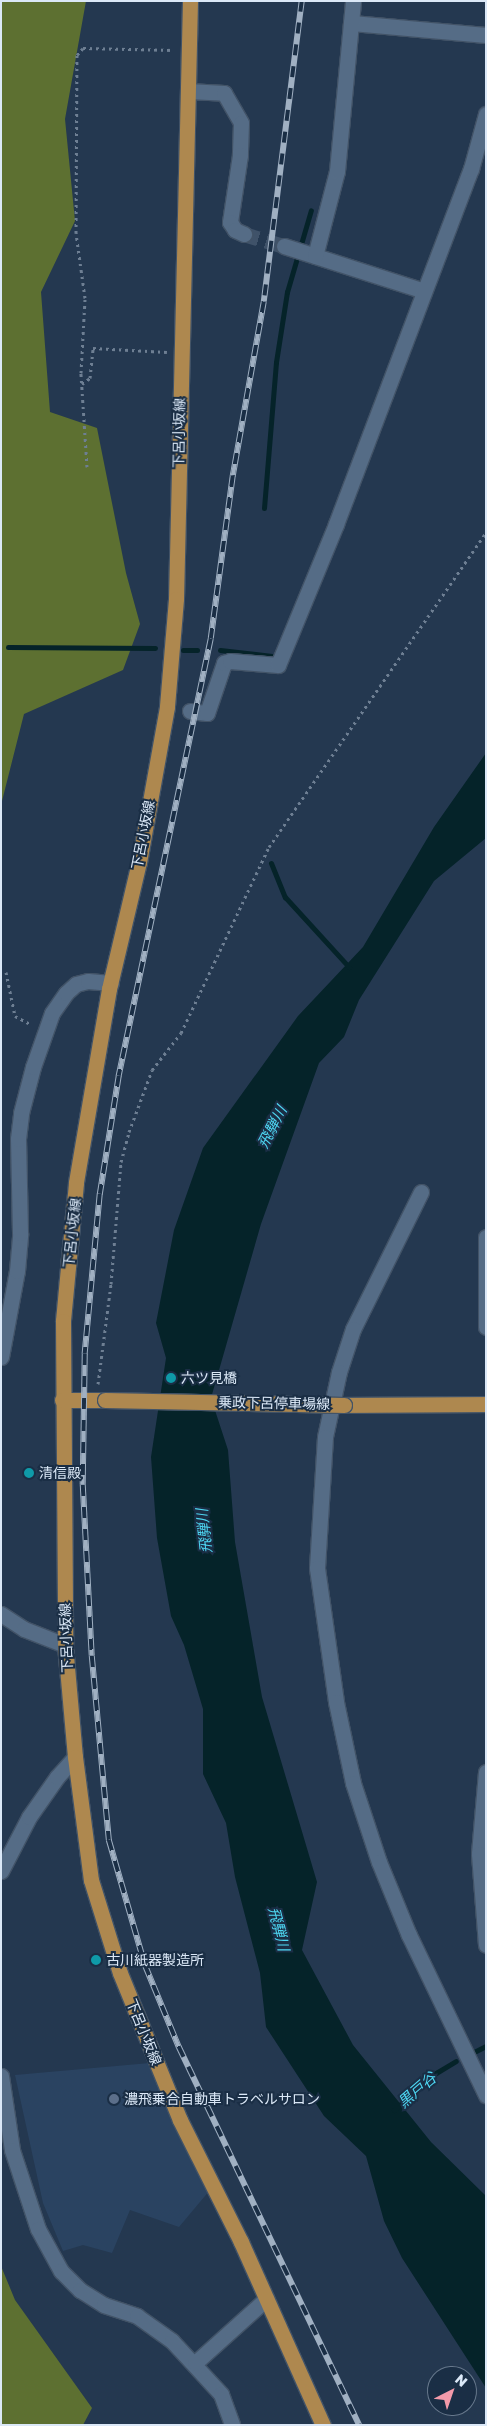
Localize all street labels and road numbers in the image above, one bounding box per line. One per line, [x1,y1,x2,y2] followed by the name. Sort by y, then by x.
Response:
[170,398,188,468] street label: 下呂小坂線
[128,799,158,871] street label: 下呂小坂線
[60,1197,84,1269] street label: 下呂小坂線
[218,1394,330,1412] street label: 乗政下呂停車場線
[56,1603,76,1673] street label: 下呂小坂線
[123,1996,165,2068] street label: 下呂小坂線

